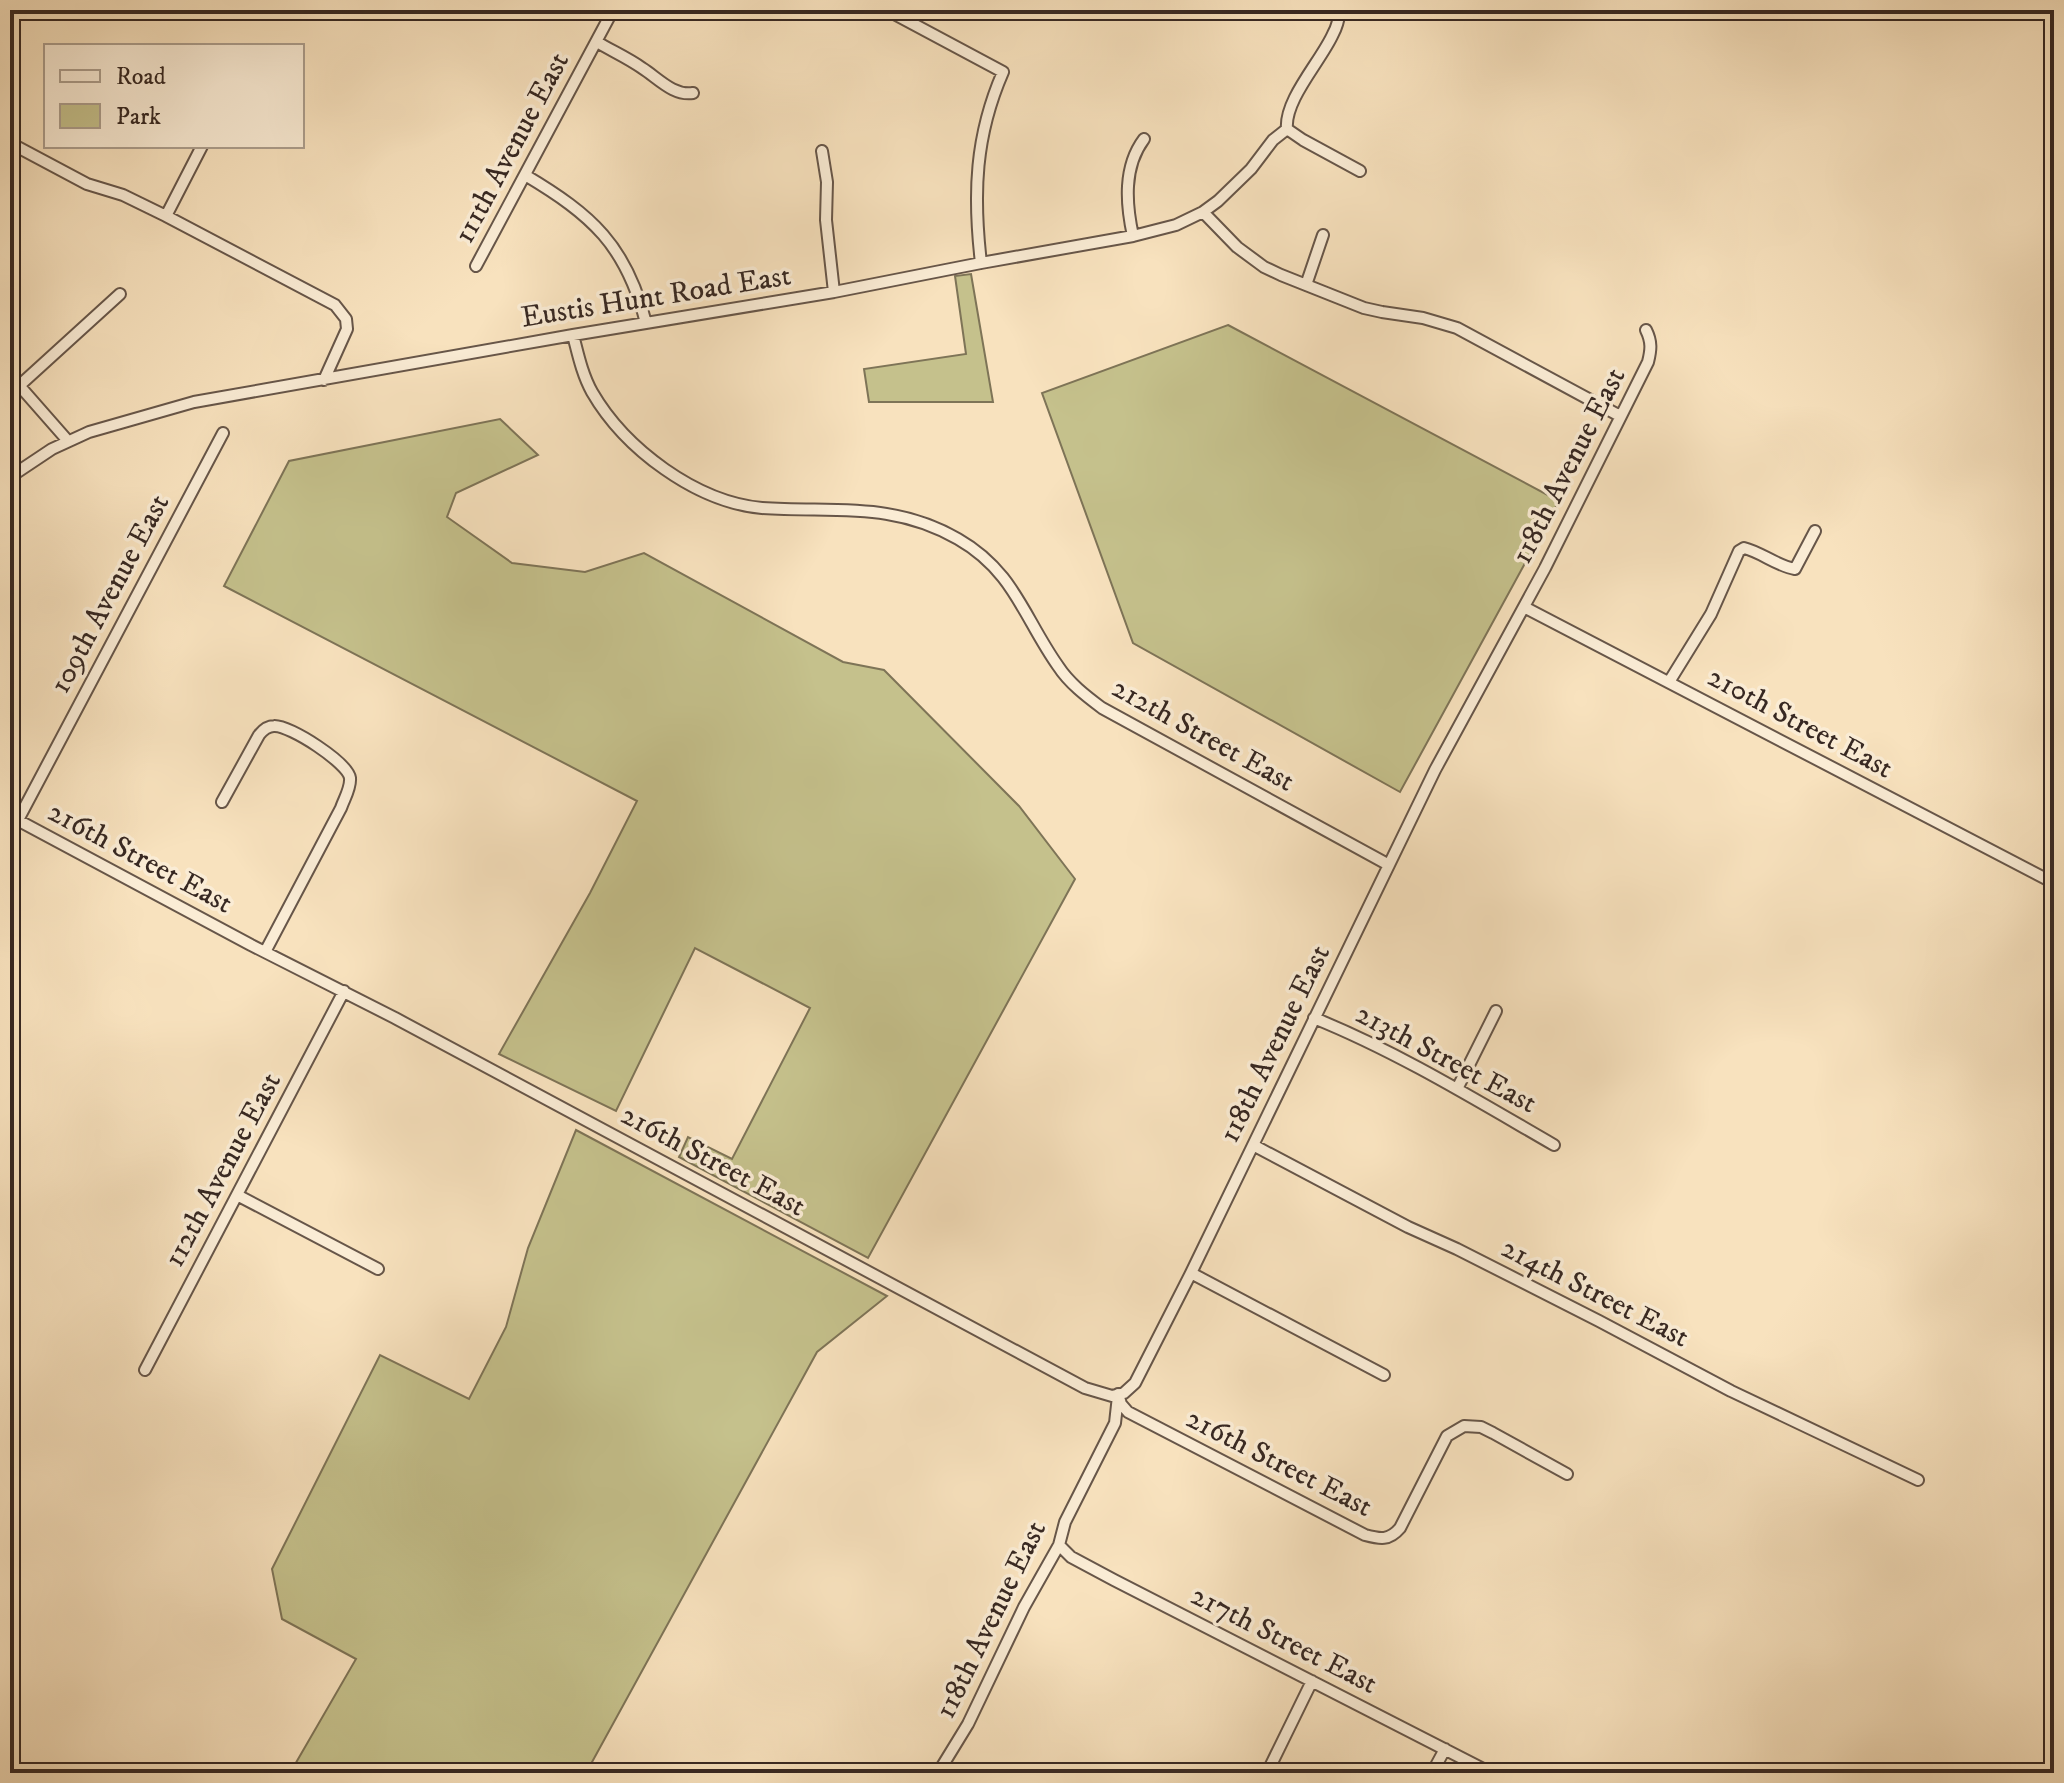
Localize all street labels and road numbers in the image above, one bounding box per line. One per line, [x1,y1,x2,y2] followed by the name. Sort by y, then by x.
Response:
[446,46,578,250] street label: 111th Avenue East
[519,257,793,337] street label: Eustis Hunt Road East
[1504,362,1634,570] street label: 118th Avenue East
[42,488,178,700] street label: 109th Avenue East
[1701,659,1899,787] street label: 210th Street East
[1105,670,1301,800] street label: 212th Street East
[41,794,239,922] street label: 216th Street East
[1211,939,1339,1149] street label: 118th Avenue East
[1349,996,1543,1122] street label: 213th Street East
[156,1066,290,1274] street label: 112th Avenue East
[614,1097,812,1225] street label: 216th Street East
[1495,1230,1695,1356] street label: 214th Street East
[1180,1400,1378,1526] street label: 216th Street East
[927,1515,1055,1725] street label: 118th Avenue East
[1185,1577,1383,1703] street label: 217th Street East

